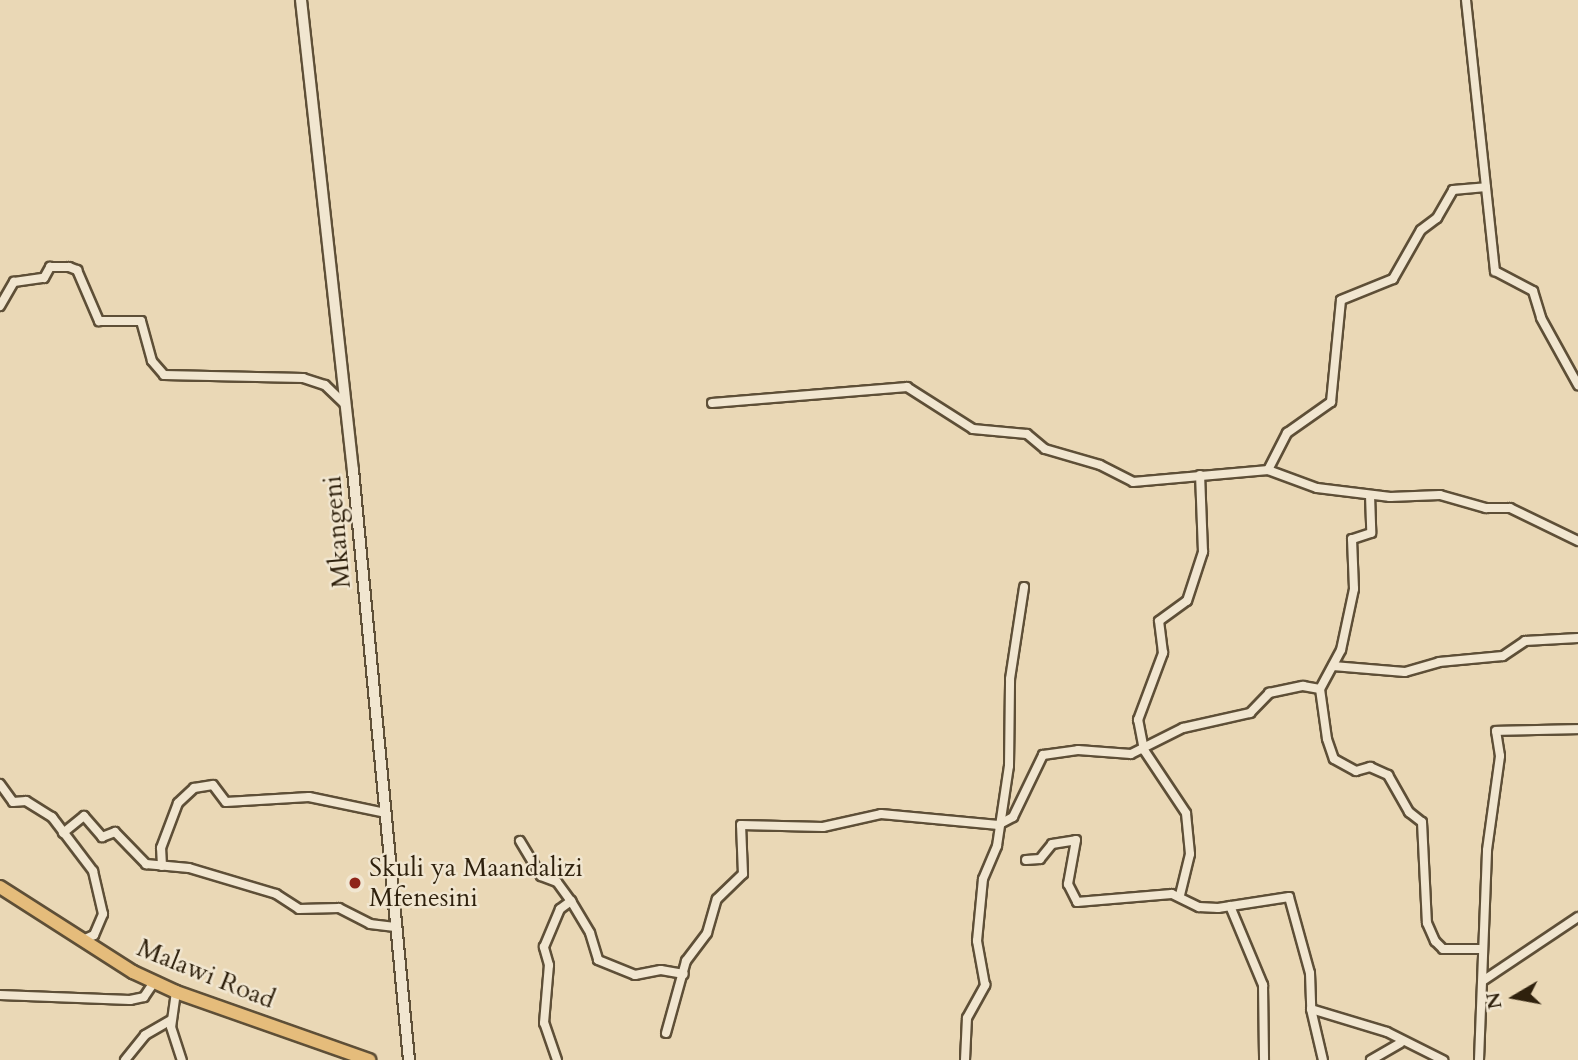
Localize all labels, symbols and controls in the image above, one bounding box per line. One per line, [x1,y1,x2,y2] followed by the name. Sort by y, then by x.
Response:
[317,474,357,590] street label: Mkangeni
[369,852,583,914] place label: Skuli ya Maandalizi Mfenesini
[347,875,363,891] marker: Skuli ya Maandalizi Mfenesini
[133,932,279,1016] street label: Malawi Road
[1480,962,1550,1032] north arrow
[1480,990,1509,1011] text: N

